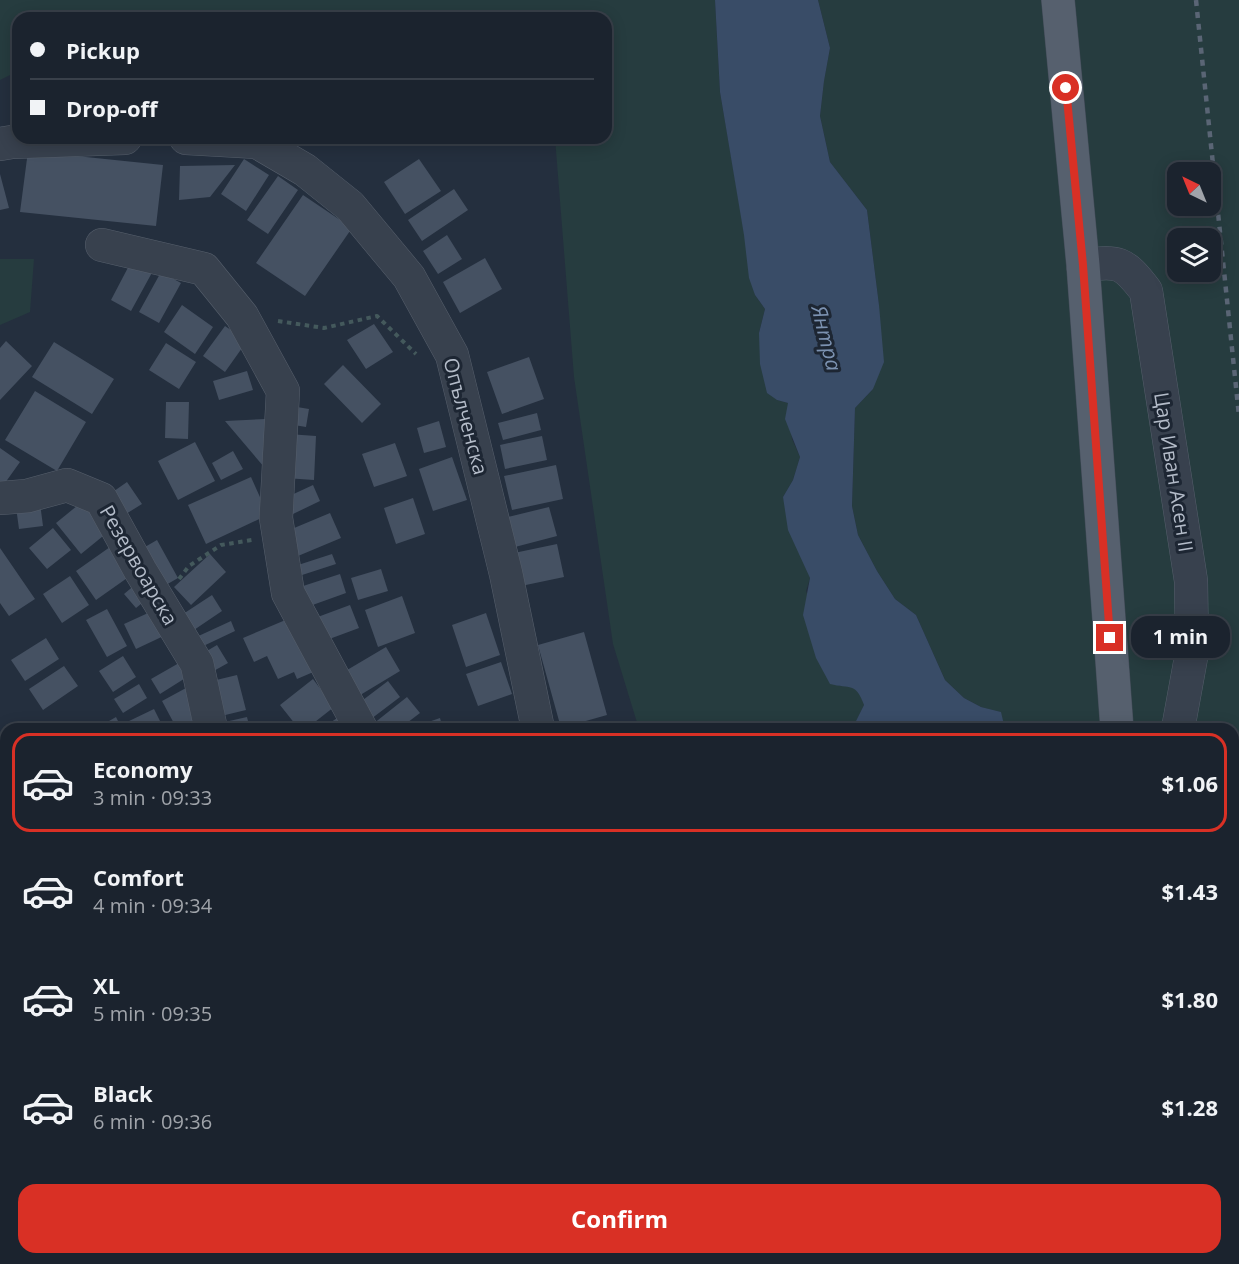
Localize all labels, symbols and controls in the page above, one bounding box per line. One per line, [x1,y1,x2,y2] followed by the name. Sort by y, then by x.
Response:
[66,35,140,65] text: Pickup
[1052,74,1079,101] route start
[66,93,158,123] text: Drop-off
[1167,162,1221,216] north arrow
[1167,162,1221,282] map controls
[1167,228,1221,282] button: layers
[805,301,849,374] water label: Янтра
[437,354,495,478] street label: Опълченска
[1148,390,1200,554] street label: Цар Иван Асен II
[94,500,184,630] street label: Резервоарска
[1131,617,1230,659] callout: 1 min
[1153,623,1208,650] text: 1 min
[1096,624,1123,651] route end
[93,754,192,784] text: Economy
[21,756,75,810] icon: car
[1161,768,1218,798] text: $1.06
[93,784,212,811] text: 3 min · 09:33
[93,862,184,892] text: Comfort
[21,864,75,918] icon: car
[1161,876,1218,906] text: $1.43
[93,892,212,919] text: 4 min · 09:34
[93,970,120,1000] text: XL
[21,972,75,1026] icon: car
[1161,984,1218,1014] text: $1.80
[93,1000,212,1027] text: 5 min · 09:35
[93,1078,153,1108] text: Black
[21,1080,75,1134] icon: car
[1161,1092,1218,1122] text: $1.28
[93,1108,212,1135] text: 6 min · 09:36
[18,1184,1221,1253] button: Confirm

